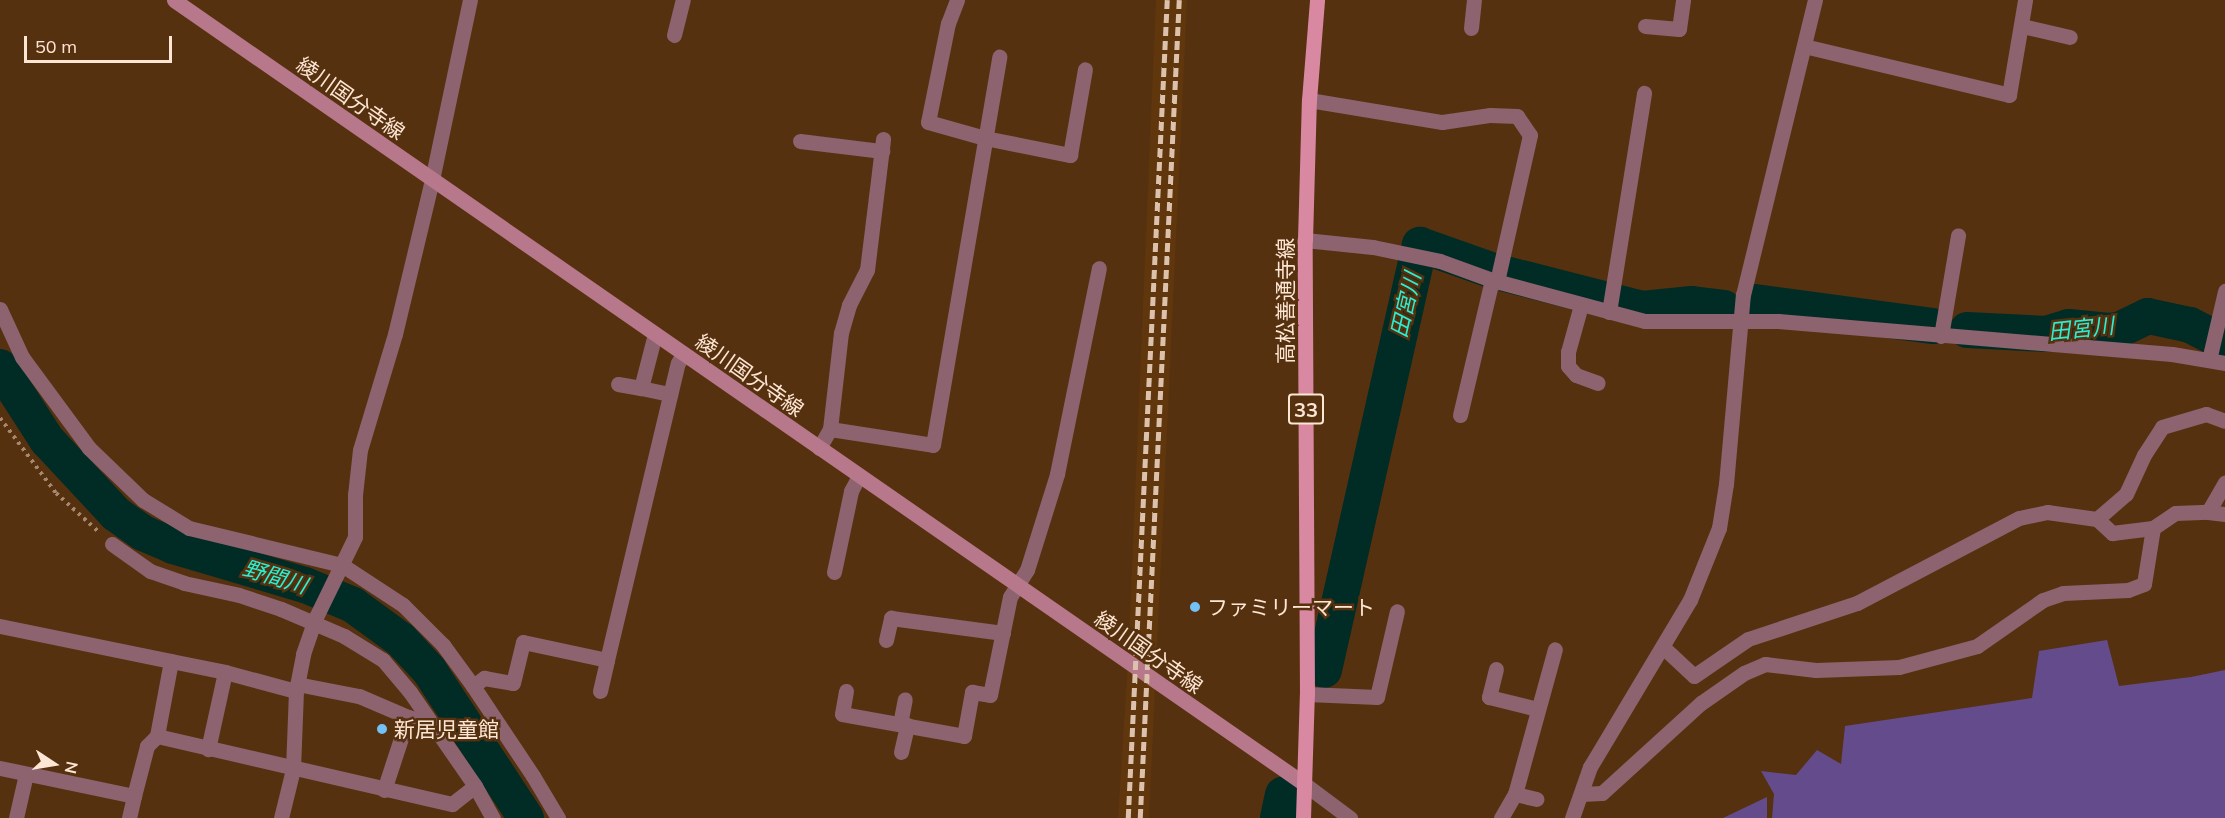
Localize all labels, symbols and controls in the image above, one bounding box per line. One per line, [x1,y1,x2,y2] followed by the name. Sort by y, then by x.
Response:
[27,24,176,62] scale bar
[35,35,77,58] text: 50 m
[292,52,410,144] street label: 綾川国分寺線
[1272,238,1298,364] street label: 高松善通寺線
[1386,270,1426,340] water label: 田宮川
[2047,312,2115,346] water label: 田宮川
[691,329,809,421] street label: 綾川国分寺線
[1288,392,1324,426] road number: 33
[240,555,310,599] water label: 野間川
[1207,594,1375,620] place label: ファミリーマート
[1188,600,1202,614] marker: ファミリーマート
[1090,606,1208,698] street label: 綾川国分寺線
[394,716,499,742] place label: 新居児童館
[375,722,389,736] marker: 新居児童館
[24,734,84,794] north arrow
[61,760,83,776] text: N

